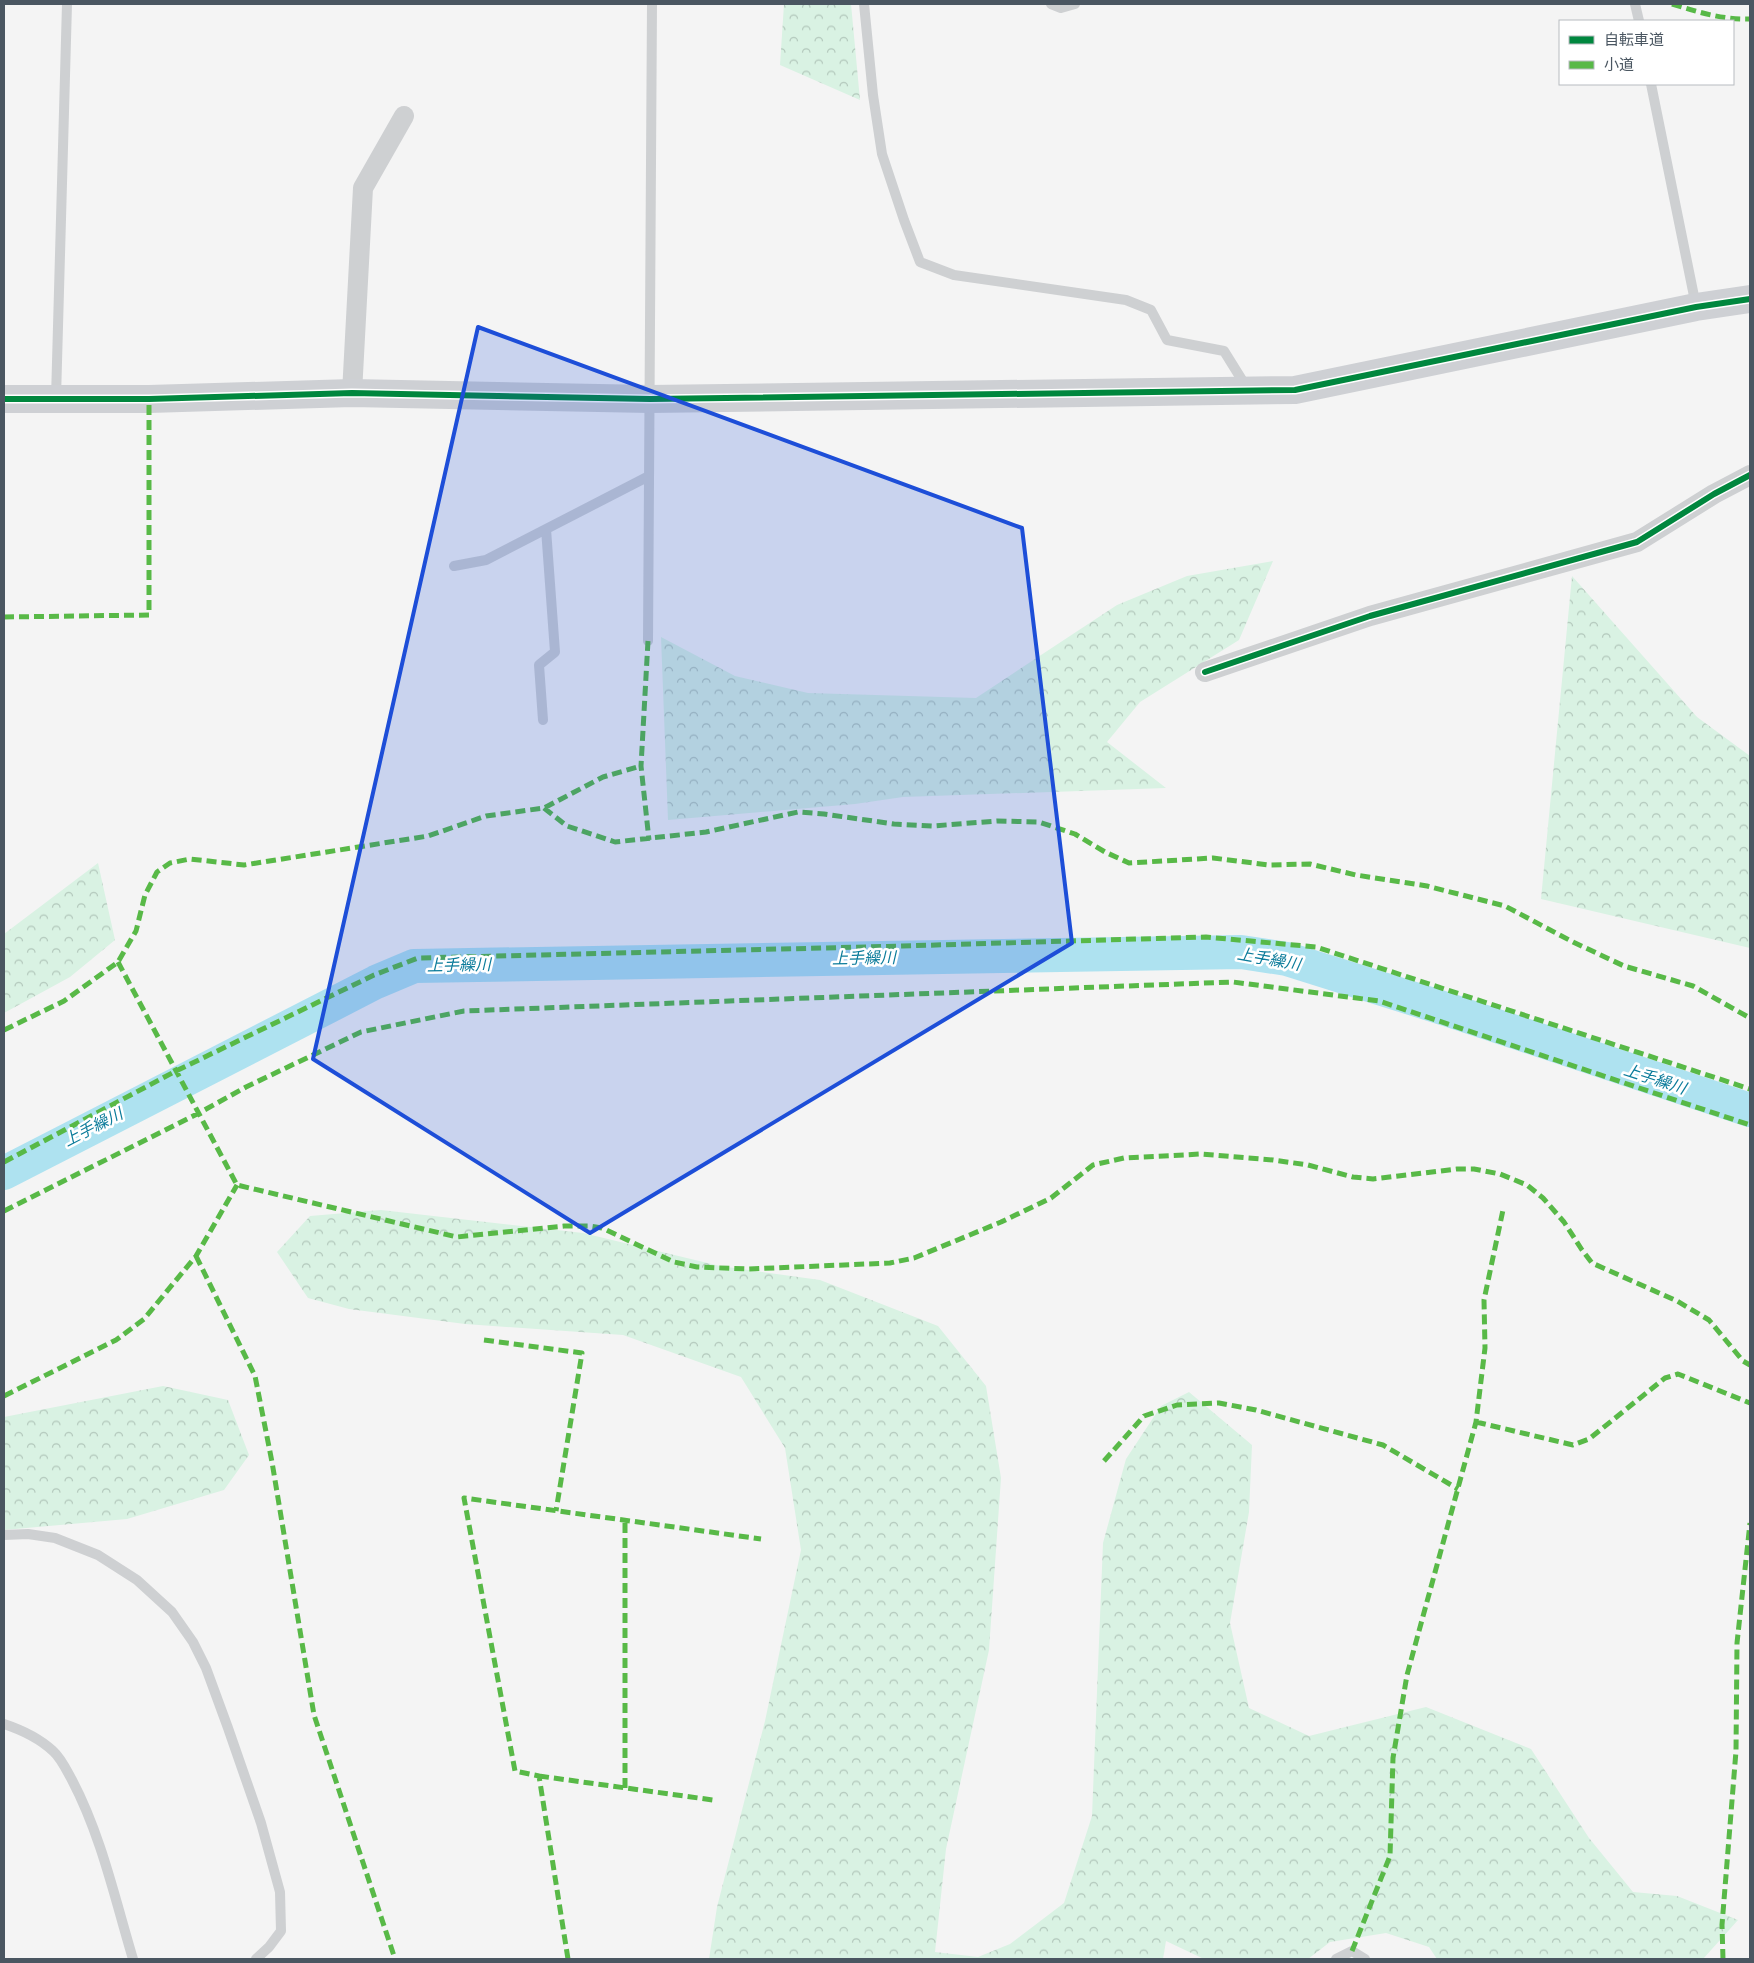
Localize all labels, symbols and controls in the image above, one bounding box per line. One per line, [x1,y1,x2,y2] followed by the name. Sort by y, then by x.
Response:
[1559,20,1734,85] legend
[1604,31,1664,49] text: 自転車道
[1604,56,1634,74] text: 小道
[1236,944,1304,974] water label: 上手繰川
[832,948,898,968] water label: 上手繰川
[427,955,493,975] water label: 上手繰川
[1622,1060,1690,1099] water label: 上手繰川
[60,1103,128,1150] water label: 上手繰川

